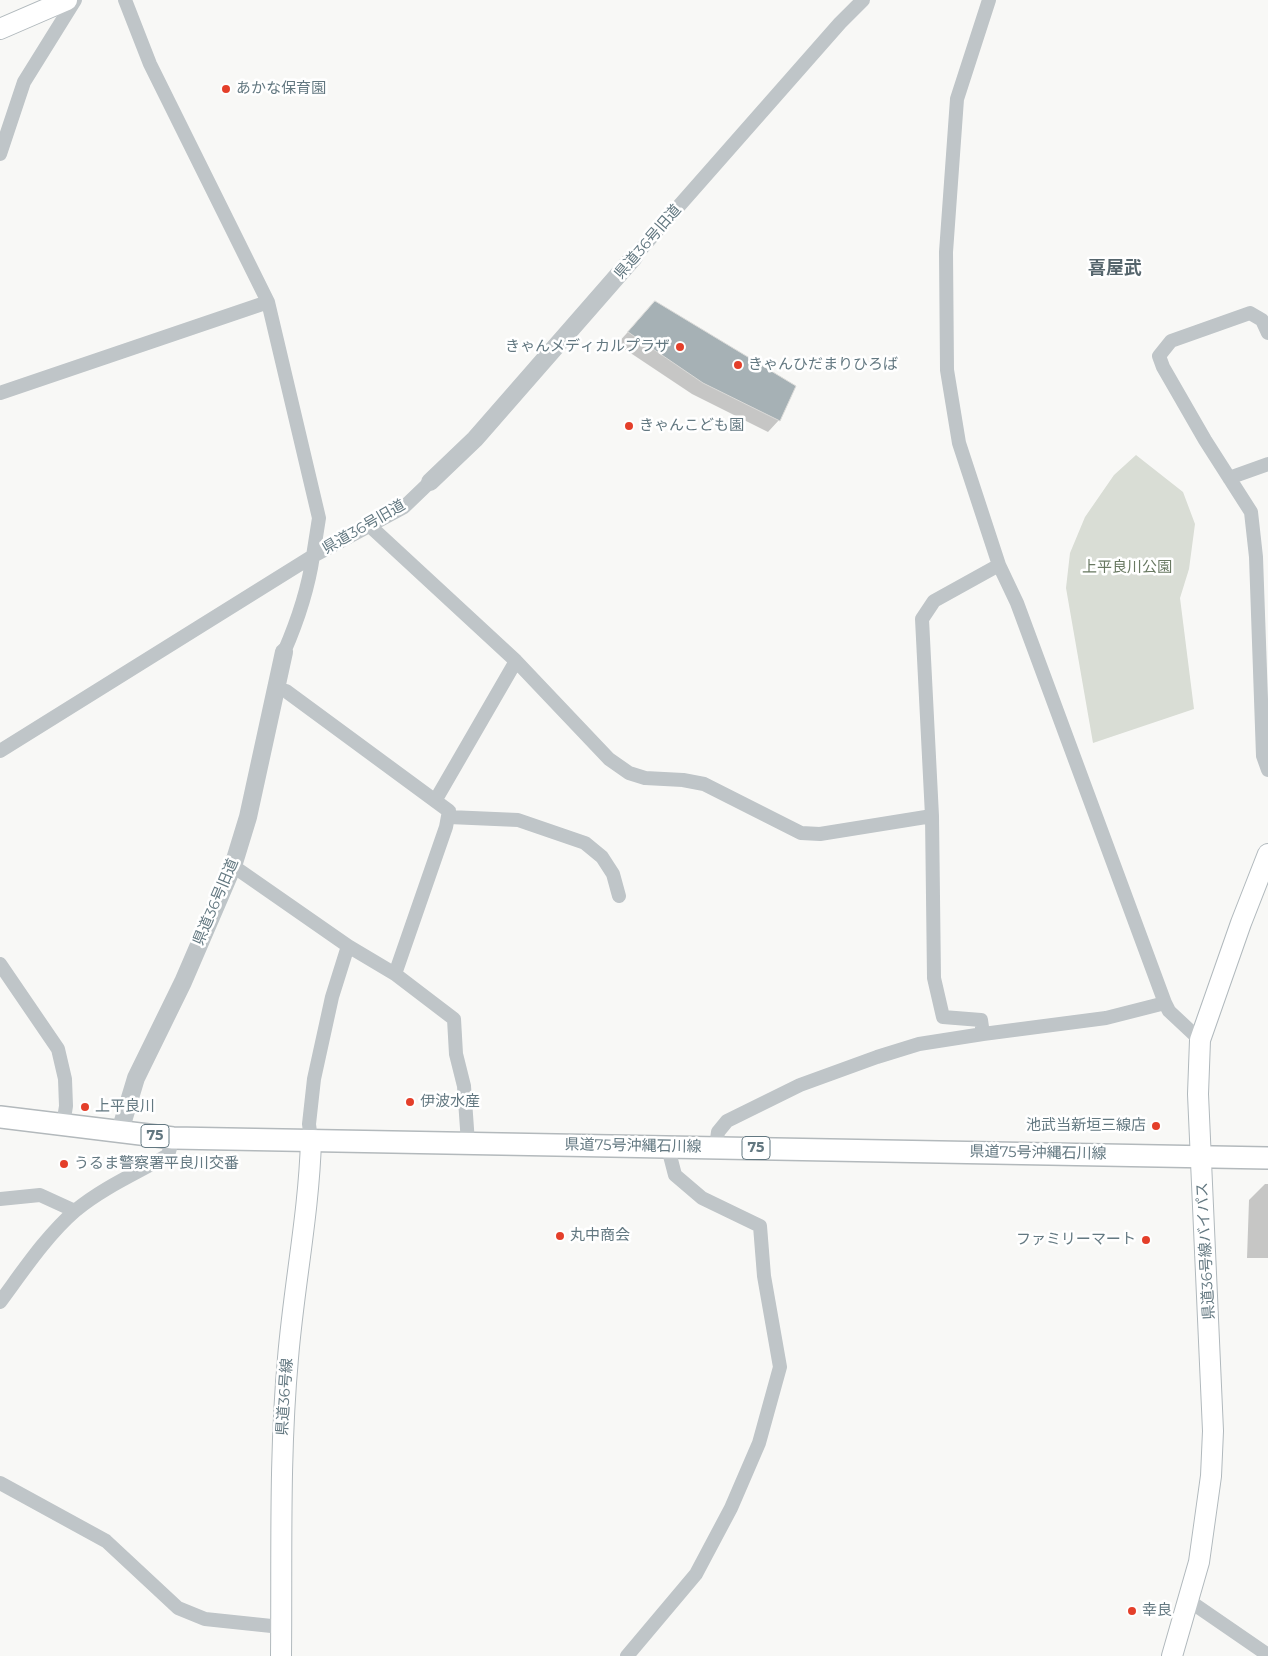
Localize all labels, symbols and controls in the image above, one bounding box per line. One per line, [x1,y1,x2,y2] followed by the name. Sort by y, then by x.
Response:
[236,80,326,98] place label: あかな保育園
[220,83,232,95] marker: あかな保育園
[611,201,685,283] street label: 県道36号旧道
[1088,258,1142,280] district label: 喜屋武
[505,338,670,356] place label: きゃんメディカルプラザ
[674,341,686,353] marker: きゃんメディカルプラザ
[748,356,898,374] place label: きゃんひだまりひろば
[732,359,744,371] marker: きゃんひだまりひろば
[639,417,744,435] place label: きゃんこども園
[623,420,635,432] marker: きゃんこども園
[319,496,409,558] street label: 県道36号旧道
[1082,559,1172,577] park label: 上平良川公園
[190,856,242,948] street label: 県道36号旧道
[420,1093,480,1111] place label: 伊波水産
[404,1096,416,1108] marker: 伊波水産
[95,1098,155,1116] place label: 上平良川
[79,1101,91,1113] marker: 上平良川
[1026,1117,1146,1135] place label: 池武当新垣三線店
[1150,1120,1162,1132] marker: 池武当新垣三線店
[141,1124,169,1148] road number: 75
[564,1136,702,1156] street label: 県道75号沖縄石川線
[742,1136,770,1160] road number: 75
[969,1143,1107,1163] street label: 県道75号沖縄石川線
[74,1155,239,1173] place label: うるま警察署平良川交番
[58,1158,70,1170] marker: うるま警察署平良川交番
[1193,1182,1219,1320] street label: 県道36号線バイパス
[570,1227,630,1245] place label: 丸中商会
[554,1230,566,1242] marker: 丸中商会
[1016,1231,1136,1249] place label: ファミリーマート
[1140,1234,1152,1246] marker: ファミリーマート
[273,1358,297,1436] street label: 県道36号線
[1142,1602,1172,1620] place label: 幸良
[1126,1605,1138,1617] marker: 幸良

